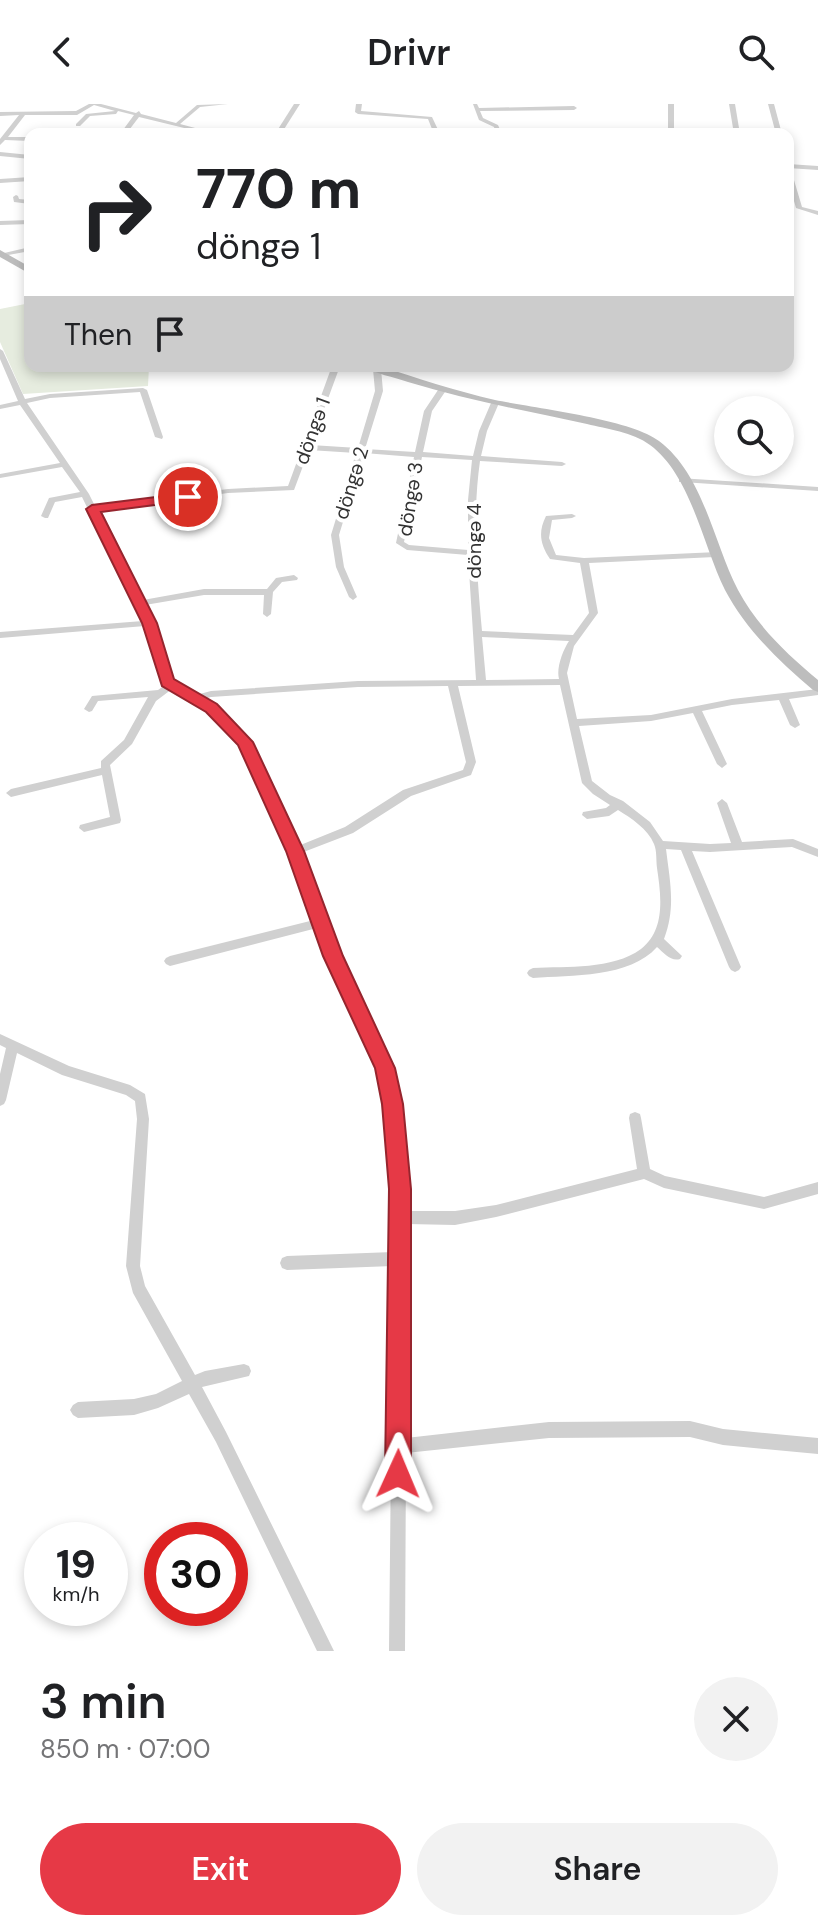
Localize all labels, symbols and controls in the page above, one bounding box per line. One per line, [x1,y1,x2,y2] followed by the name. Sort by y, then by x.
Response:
[367,29,451,76] text: Drivr
[40,30,84,74] icon: back
[734,30,778,74] icon: search
[196,152,361,225] text: 770 m
[64,160,168,264] icon: right
[196,223,321,270] text: döngə 1
[148,312,192,356] icon: arrive
[64,315,132,354] text: Then
[288,394,336,468] street label: döngə 1
[714,396,794,476] map controls
[714,396,794,476] button: search
[328,443,374,523] street label: döngə 2
[391,460,429,538] street label: döngə 3
[154,463,222,531] pin
[166,475,210,519] icon: arrive
[461,503,487,579] street label: döngə 4
[356,1432,440,1516] position arrow
[144,1522,248,1626] speed limit sign: 30
[56,1538,96,1590] text: 19
[52,1581,100,1607] text: km/h
[40,1670,167,1733] text: 3 min
[694,1677,778,1761] button: close
[40,1732,211,1766] text: 850 m · 07:00
[40,1823,401,1915] button: Exit
[417,1823,778,1915] button: Share

